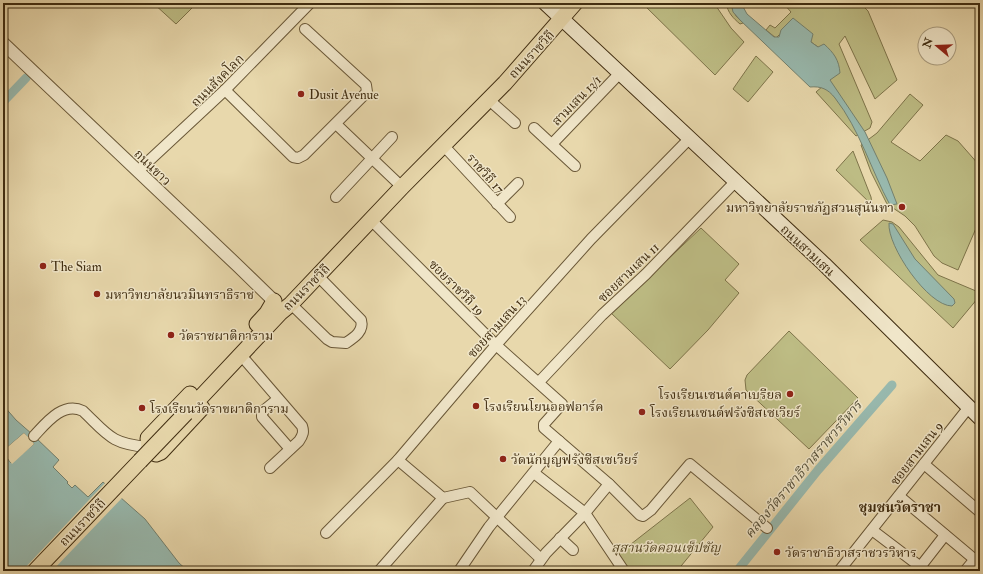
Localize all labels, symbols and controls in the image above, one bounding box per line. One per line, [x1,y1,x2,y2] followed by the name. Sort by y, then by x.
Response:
[917,26,957,66] north arrow
[505,27,558,82] street label: ถนนราชวิถี
[920,35,936,51] text: N
[187,50,248,111] street label: ถนนสังคโลก
[549,72,605,129] street label: สามเสน 13/1
[309,87,379,103] place label: Dusit Avenue
[296,89,306,99] marker: Dusit Avenue
[130,146,174,189] street label: ถนนขาว
[463,150,507,197] street label: ราชวิถี 17
[726,200,894,216] place label: มหาวิทยาลัยราชภัฏสวนสุนันทา
[897,202,907,212] marker: มหาวิทยาลัยราชภัฏสวนสุนันทา
[777,221,838,280] street label: ถนนสามเสน
[595,239,663,306] street label: ซอยสามเสน 11
[425,257,487,319] street label: ซอยราชวิถี 19
[51,259,102,275] place label: The Siam
[38,261,48,271] marker: The Siam
[280,261,334,315] street label: ถนนราชวิถี
[105,287,254,303] place label: มหาวิทยาลัยนวมินทราธิราช
[92,289,102,299] marker: มหาวิทยาลัยนวมินทราธิราช
[464,292,529,362] street label: ซอยสามเสน 13
[179,328,273,344] place label: วัดราชผาติการาม
[166,330,176,340] marker: วัดราชผาติการาม
[657,386,782,403] place label: โรงเรียนเซนต์คาเบรียล
[785,389,795,399] marker: โรงเรียนเซนต์คาเบรียล
[741,396,867,542] water label: คลองวัดราชาธิวาสราชวรวิหาร
[483,398,604,415] place label: โรงเรียนโยนออฟอาร์ค
[149,400,289,417] place label: โรงเรียนวัดราขผาติการาม
[471,401,481,411] marker: โรงเรียนโยนออฟอาร์ค
[137,403,147,413] marker: โรงเรียนวัดราขผาติการาม
[649,404,801,421] place label: โรงเรียนเซนต์ฟรังซีสเซเวียร์
[637,407,647,417] marker: โรงเรียนเซนต์ฟรังซีสเซเวียร์
[887,419,947,489] street label: ซอยสามเสน 9
[511,452,639,468] place label: วัดนักบุญฟรังซีสเซเวียร์
[498,454,508,464] marker: วัดนักบุญฟรังซีสเซเวียร์
[56,495,109,550] street label: ถนนราชวิถี
[859,499,941,516] district label: ชุมชนวัดราชา
[611,540,721,556] park label: สุสานวัดคอนเซ็ปชัญ
[785,545,917,561] place label: วัดราชาธิวาสราชวรวิหาร
[772,547,782,557] marker: วัดราชาธิวาสราชวรวิหาร

